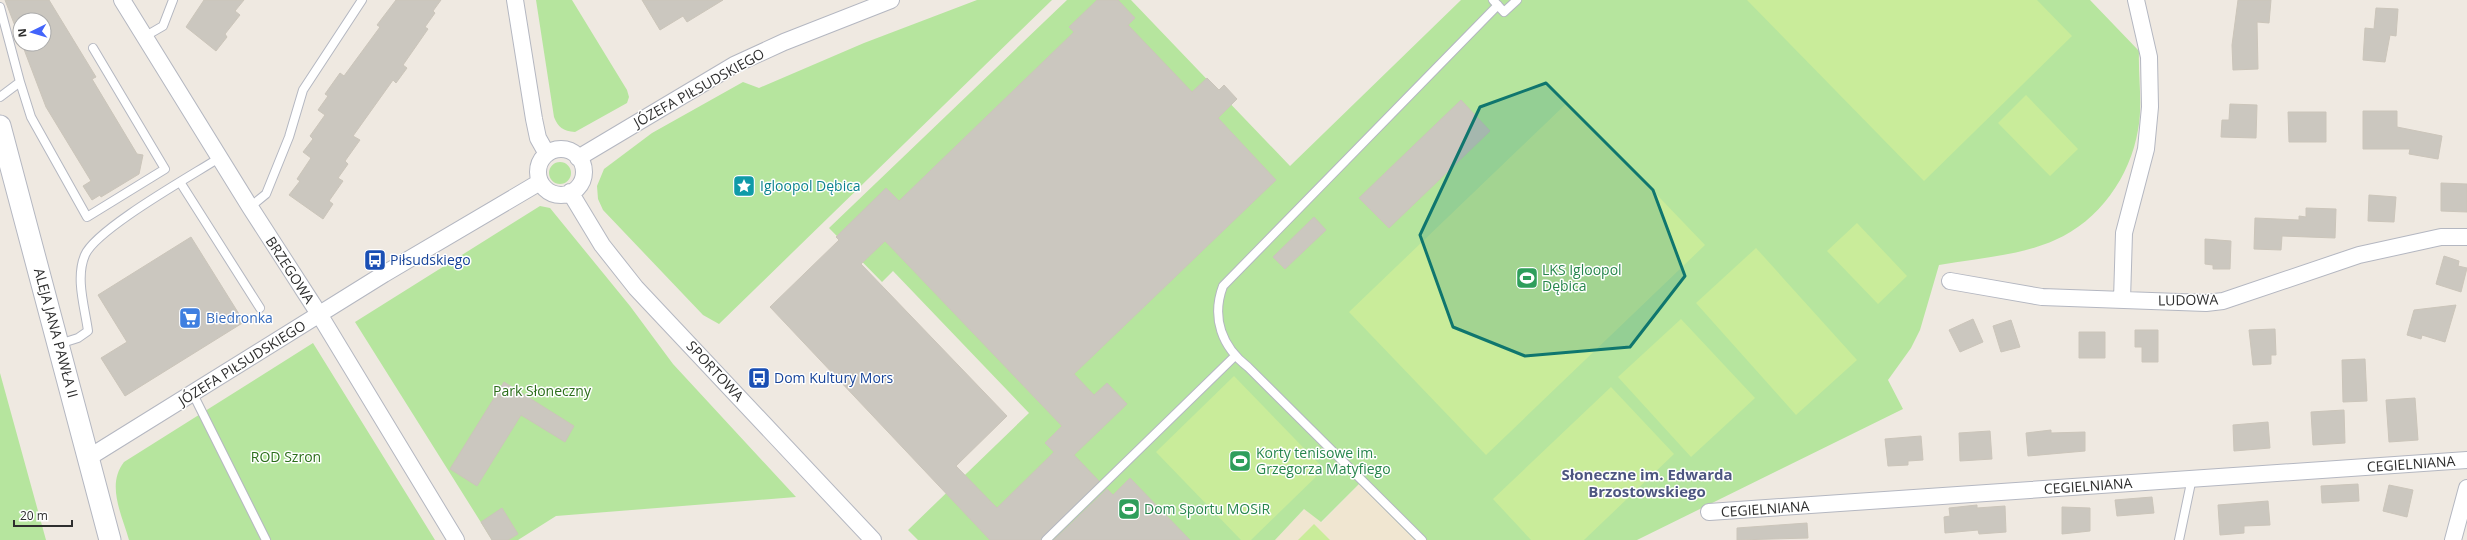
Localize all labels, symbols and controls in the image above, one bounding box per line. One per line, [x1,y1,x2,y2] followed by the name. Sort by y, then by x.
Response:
[12,12,52,52] north arrow
[14,28,29,38] text: N
[628,44,768,132] street label: JÓZEFA PIŁSUDSKIEGO
[731,173,757,199] place icon: Igloopol Dębica
[760,176,861,195] place label: Igloopol Dębica
[262,233,319,307] street label: BRZEGOWA
[362,247,388,273] bus stop icon: Piłsudskiego
[390,250,471,269] place label: Piłsudskiego
[1542,260,1622,295] place label: LKS Igloopol Dębica
[1514,265,1540,291] sports icon: LKS Igloopol Dębica
[30,266,83,400] street label: ALEJA JANA PAWŁA II
[2158,289,2218,310] street label: LUDOWA
[177,305,203,331] supermarket icon: Biedronka
[206,308,273,327] place label: Biedronka
[173,316,309,411] street label: JÓZEFA PIŁSUDSKIEGO
[682,336,748,405] street label: SPORTOWA
[746,365,772,391] bus stop icon: Dom Kultury Mors
[774,368,894,387] place label: Dom Kultury Mors
[493,381,592,400] park label: Park Słoneczny
[1256,443,1391,478] place label: Korty tenisowe im. Grzegorza Matyfiego
[251,447,321,466] park label: ROD Szron
[1227,448,1253,474] sports icon: Korty tenisowe im. Grzegorza Matyfiego
[2366,451,2456,476] street label: CEGIELNIANA
[1561,464,1733,501] district label: Słoneczne im. Edwarda Brzostowskiego
[2043,473,2133,498] street label: CEGIELNIANA
[1116,496,1142,522] sports icon: Dom Sportu MOSiR
[1720,496,1810,521] street label: CEGIELNIANA
[1144,499,1270,518] place label: Dom Sportu MOSiR
[14,502,72,528] scale bar
[20,507,48,524] text: 20 m

